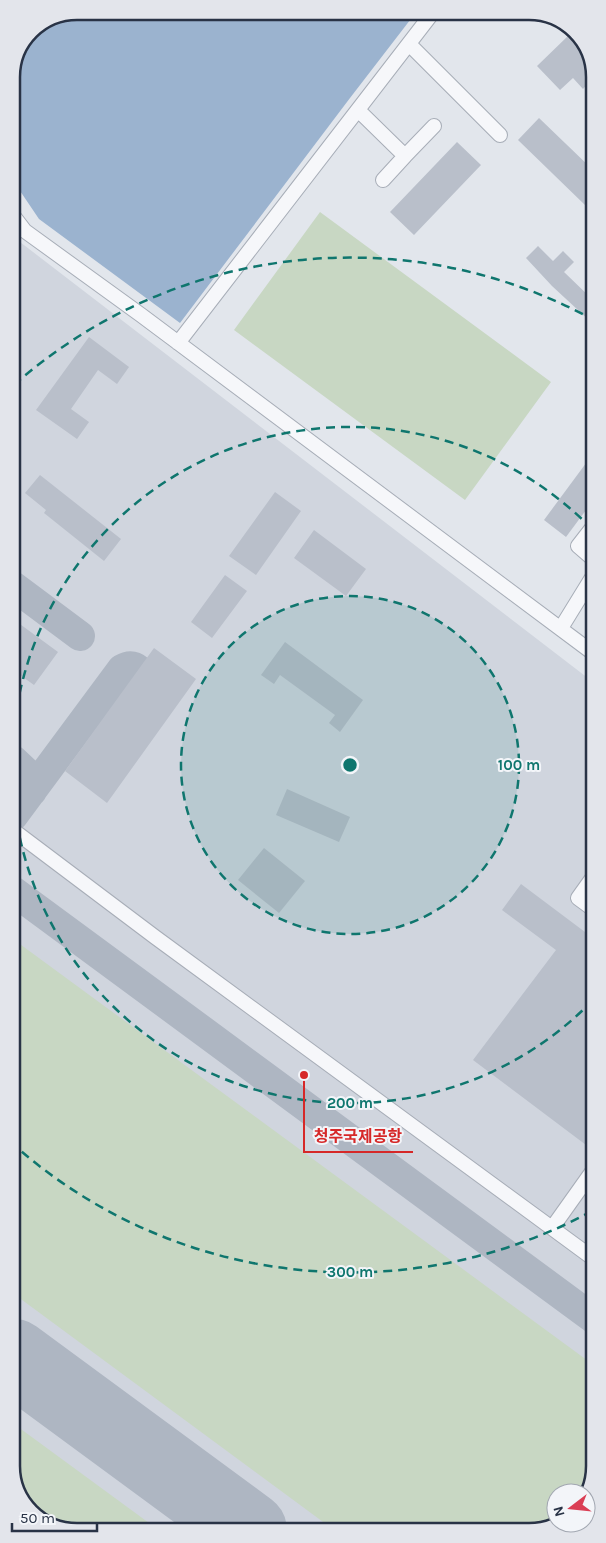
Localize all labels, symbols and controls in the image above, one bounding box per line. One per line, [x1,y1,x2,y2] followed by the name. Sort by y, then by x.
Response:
[341,756,359,774] centre of rings
[498,756,540,774] text: 100 m
[327,1094,373,1112] text: 200 m
[304,1121,413,1152] callout: 청주국제공항
[314,1127,402,1146] text: 청주국제공항
[327,1263,373,1281] text: 300 m
[546,1483,596,1533] north arrow
[12,1500,98,1532] scale bar
[549,1504,569,1519] text: N
[20,1509,55,1527] text: 50 m

